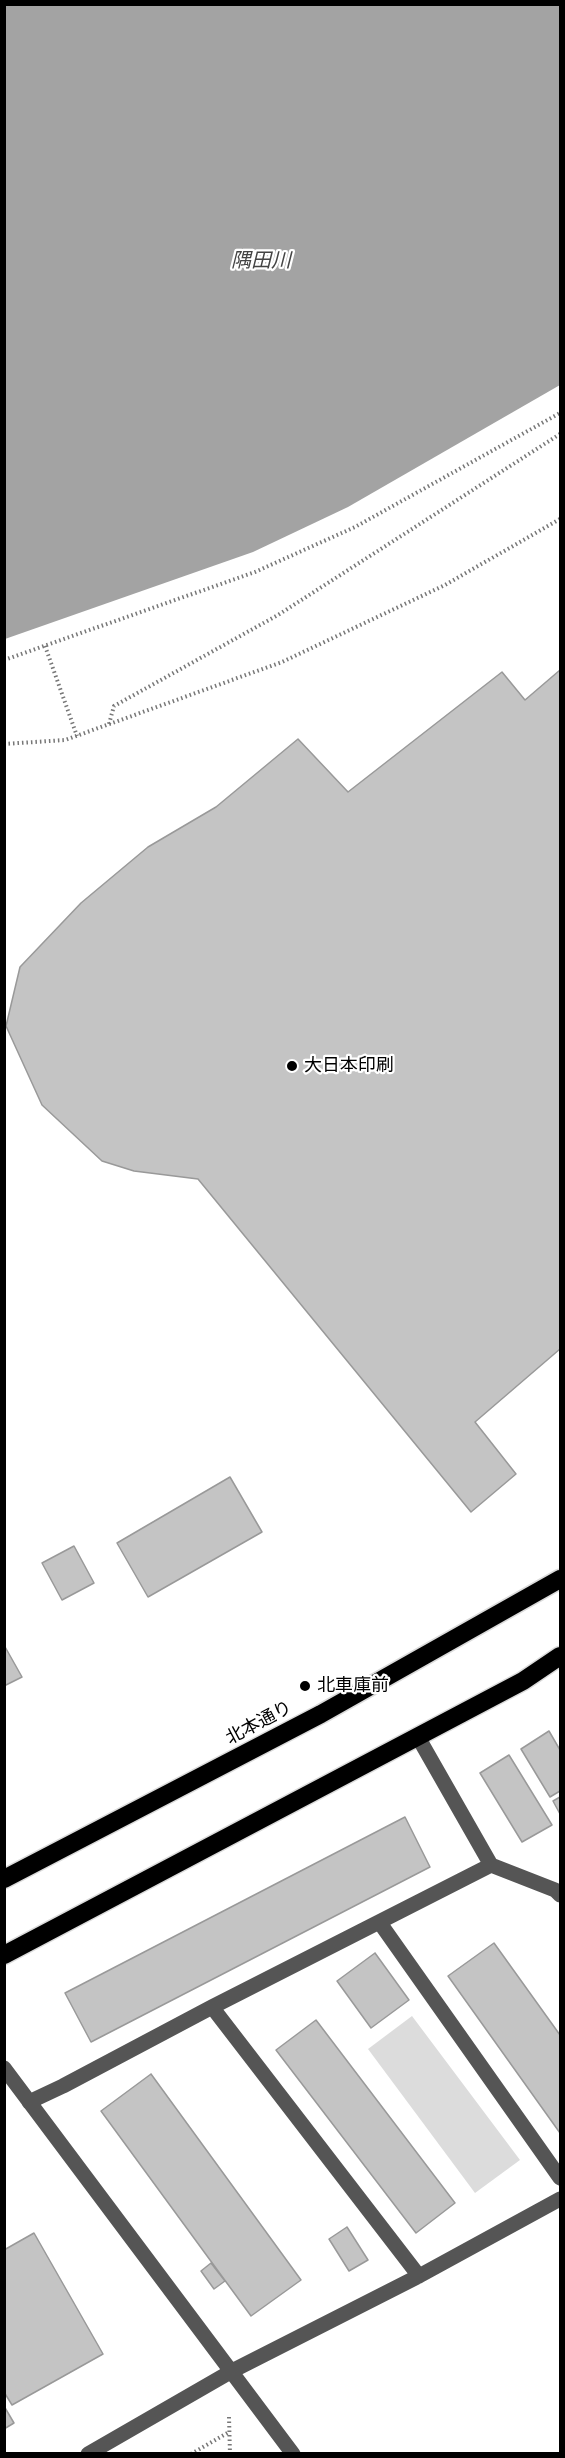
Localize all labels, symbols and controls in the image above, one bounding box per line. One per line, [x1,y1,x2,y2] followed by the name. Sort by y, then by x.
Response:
[231,249,291,273] water label: 隅田川
[304,1055,394,1077] place label: 大日本印刷
[285,1059,299,1073] marker: 大日本印刷
[317,1675,389,1697] place label: 北車庫前
[298,1679,312,1693] marker: 北車庫前
[222,1697,296,1749] street label: 北本通り

